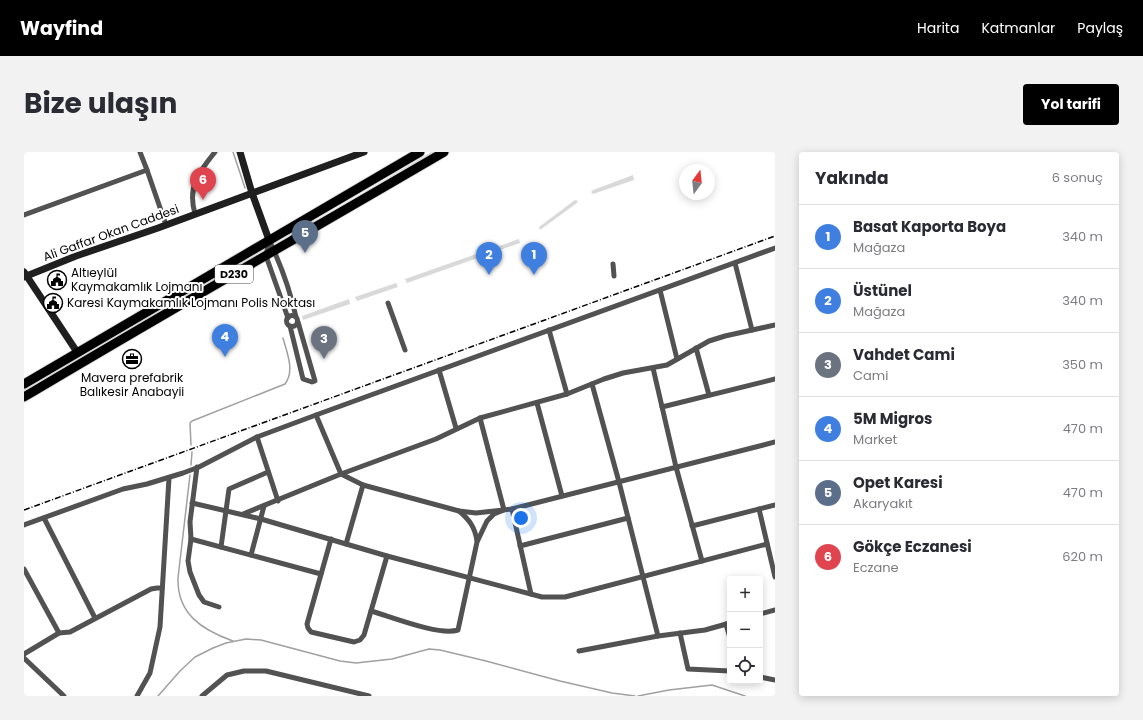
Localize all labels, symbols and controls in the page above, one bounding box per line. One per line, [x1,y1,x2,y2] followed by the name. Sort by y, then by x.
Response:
[20,15,103,42] text: Wayfind
[917,18,959,38] text: Harita
[981,18,1055,38] text: Katmanlar
[1077,18,1123,38] text: Paylaş
[24,84,177,123] text: Bize ulaşın
[1023,84,1119,125] button: Yol tarifi
[679,164,715,200] north arrow
[815,166,888,190] text: Yakında
[190,167,216,200] pin: 6
[1052,168,1103,187] text: 6 sonuç
[41,200,181,265] street label: Ali Gaffar Okan Caddesi
[853,216,1006,237] text: Basat Kaporta Boya
[292,220,318,253] pin: 5
[826,227,830,246] text: 1
[1062,227,1103,246] text: 340 m
[853,238,905,257] text: Mağaza
[476,242,502,275] pin: 2
[521,242,547,275] pin: 1
[71,264,202,295] place label: Altıeylül Kaymakamlık Lojmanı
[215,265,253,283] road number: D230
[46,269,68,291] public building icon: Altıeylül Kaymakamlık Lojmanı
[853,280,912,301] text: Üstünel
[824,291,832,310] text: 2
[1062,291,1103,310] text: 340 m
[42,292,64,314] public building icon: Karesi Kaymakamlık Lojmanı Polis Noktası
[67,294,315,311] place label: Karesi Kaymakamlık Lojmanı Polis Noktası
[853,302,905,321] text: Mağaza
[212,324,238,357] pin: 4
[311,326,337,359] pin: 3
[853,344,955,365] text: Vahdet Cami
[121,348,143,370] office icon: Mavera prefabrik Balıkesir Anabayii
[824,355,832,374] text: 3
[1062,355,1103,374] text: 350 m
[853,366,888,385] text: Cami
[80,369,184,400] place label: Mavera prefabrik Balıkesir Anabayii
[853,408,932,429] text: 5M Migros
[824,419,832,438] text: 4
[1063,419,1103,438] text: 470 m
[853,430,897,449] text: Market
[853,472,943,493] text: Opet Karesi
[824,483,832,502] text: 5
[1063,483,1103,502] text: 470 m
[853,494,913,513] text: Akaryakıt
[511,508,531,528] your location
[853,536,972,557] text: Gökçe Eczanesi
[824,547,832,566] text: 6
[1062,547,1103,566] text: 620 m
[853,558,899,577] text: Eczane
[727,576,763,684] map controls
[727,576,763,612] button: +
[727,612,763,648] button: −
[727,648,763,684] button: locate

